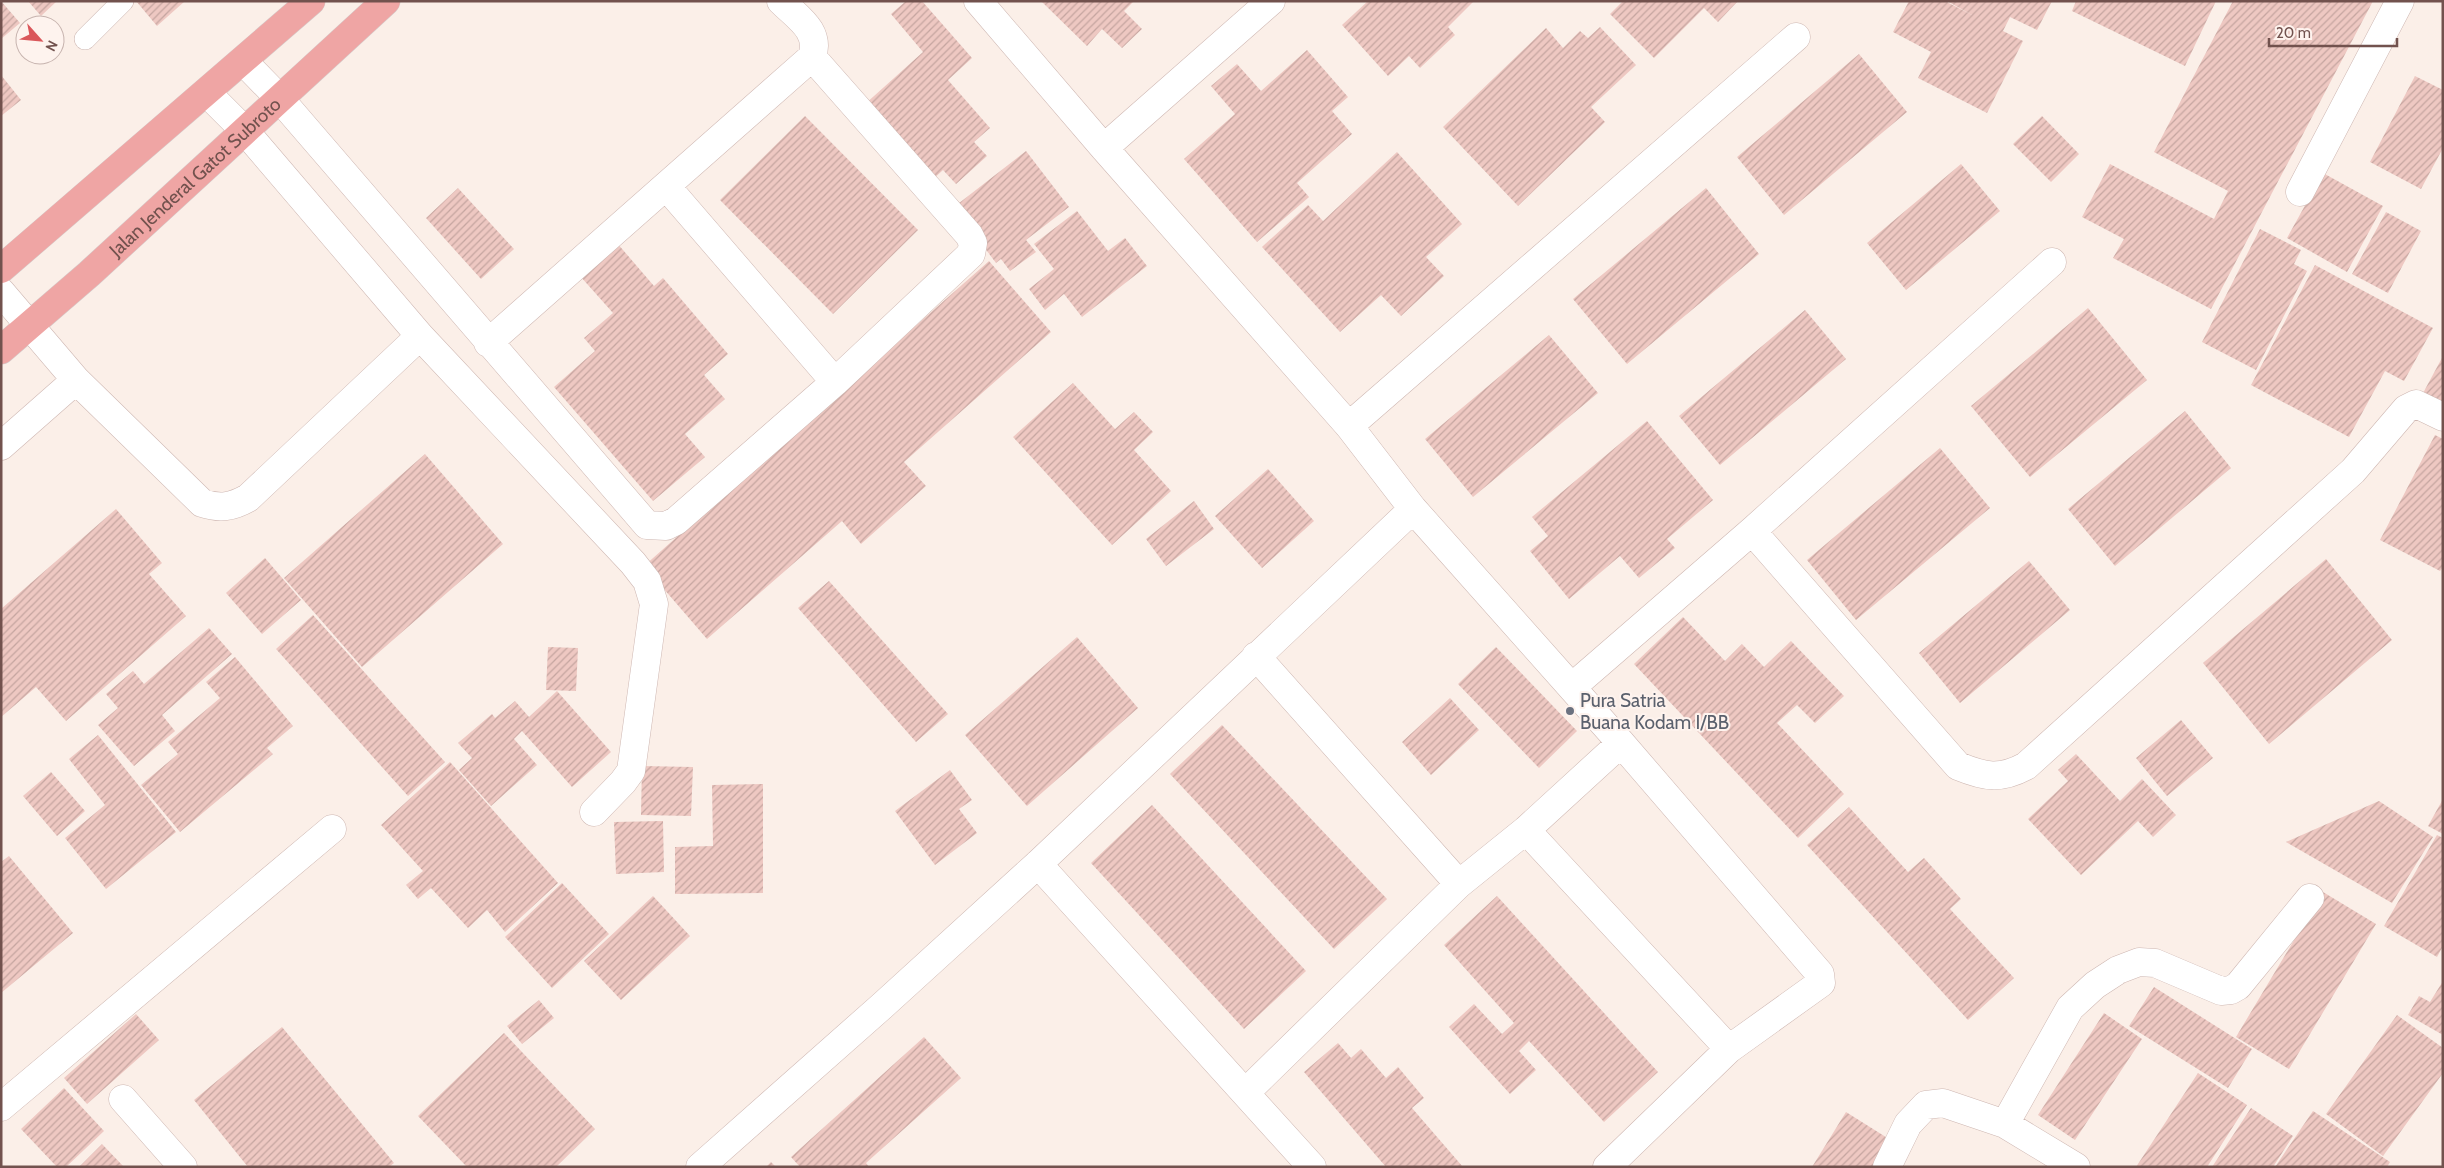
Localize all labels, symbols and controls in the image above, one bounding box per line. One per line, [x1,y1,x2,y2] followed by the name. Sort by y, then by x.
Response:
[15,15,65,65] north arrow
[2269,15,2396,47] scale bar
[2276,24,2311,42] text: 20 m
[41,37,62,54] text: N
[104,93,286,262] street label: Jalan Jenderal Gatot Subroto
[1580,689,1729,734] place label: Pura Satria Buana Kodam I/BB
[1564,705,1576,717] marker: Pura Satria Buana Kodam I/BB

